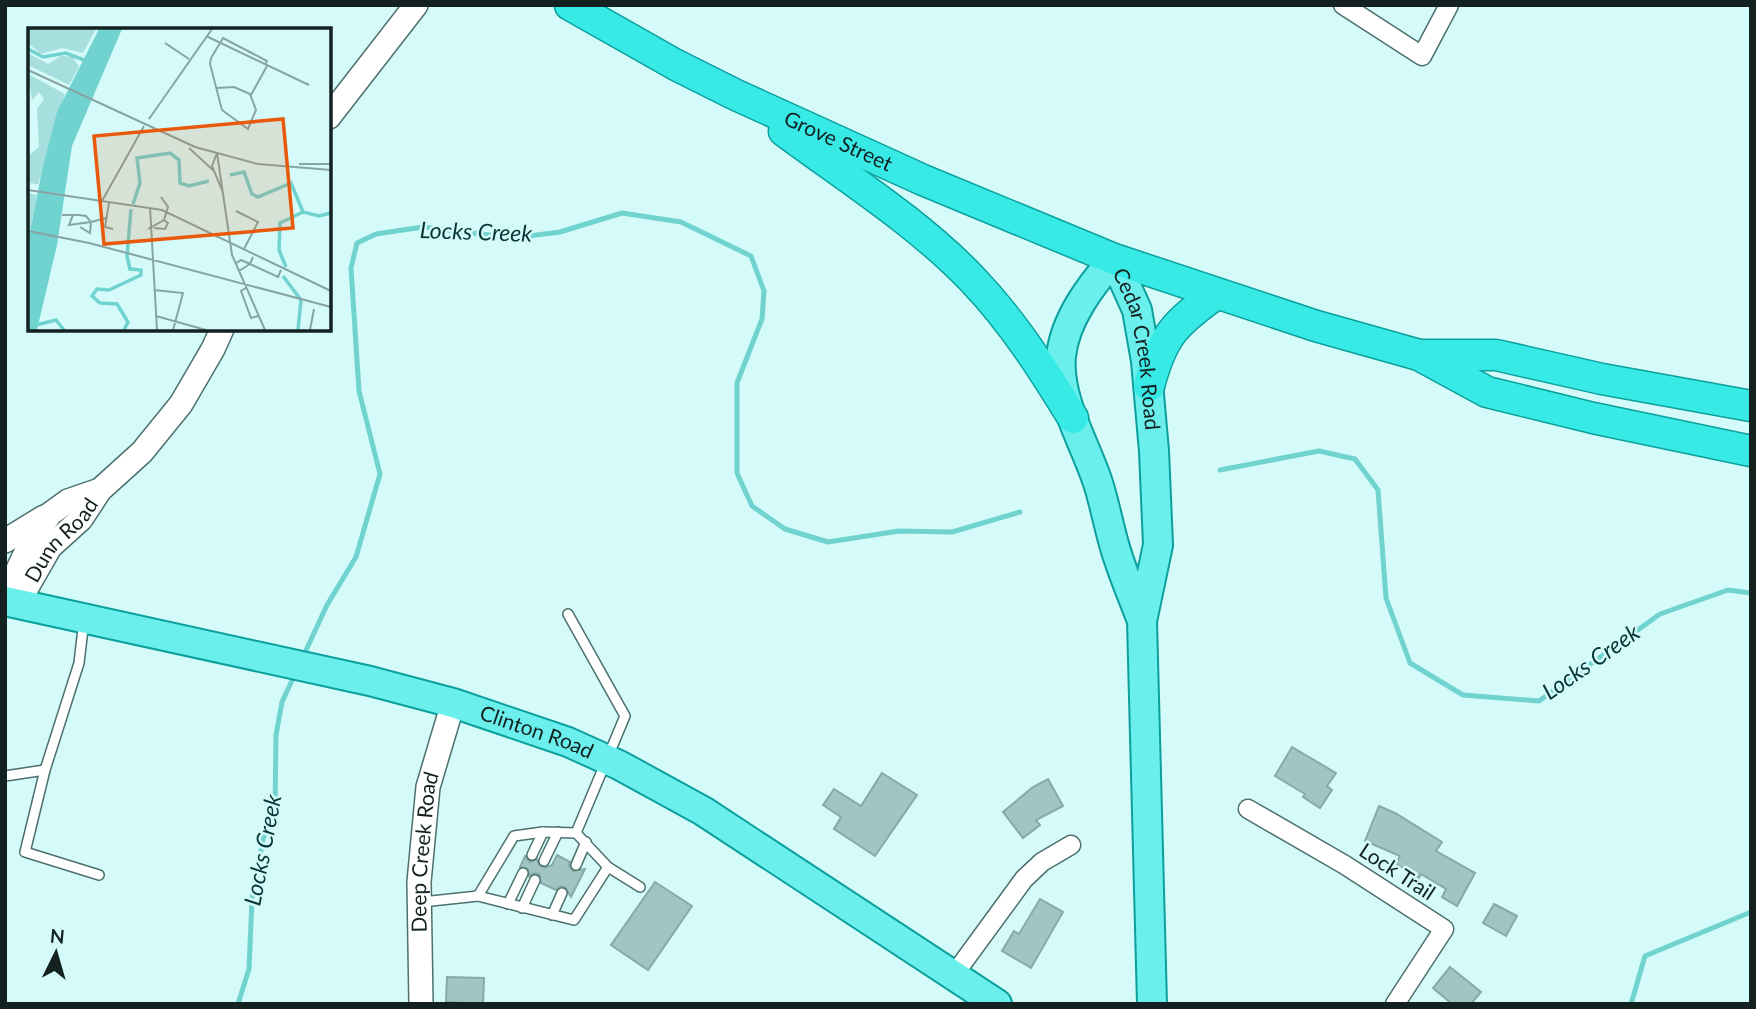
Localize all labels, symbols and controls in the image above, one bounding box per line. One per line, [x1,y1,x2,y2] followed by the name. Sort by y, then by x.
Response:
[28,28,331,331] inset map
[781,105,897,176] street label: Grove Street
[419,215,534,247] water label: Locks Creek
[1109,264,1166,431] street label: Cedar Creek Road
[19,493,102,586] street label: Dunn Road
[1536,617,1645,705] water label: Locks Creek
[477,699,598,763] street label: Clinton Road
[405,768,443,933] street label: Deep Creek Road
[238,791,287,908] water label: Locks Creek
[1355,837,1440,904] street label: Lock Trail
[21,918,91,988] north arrow
[49,923,66,948] text: N

